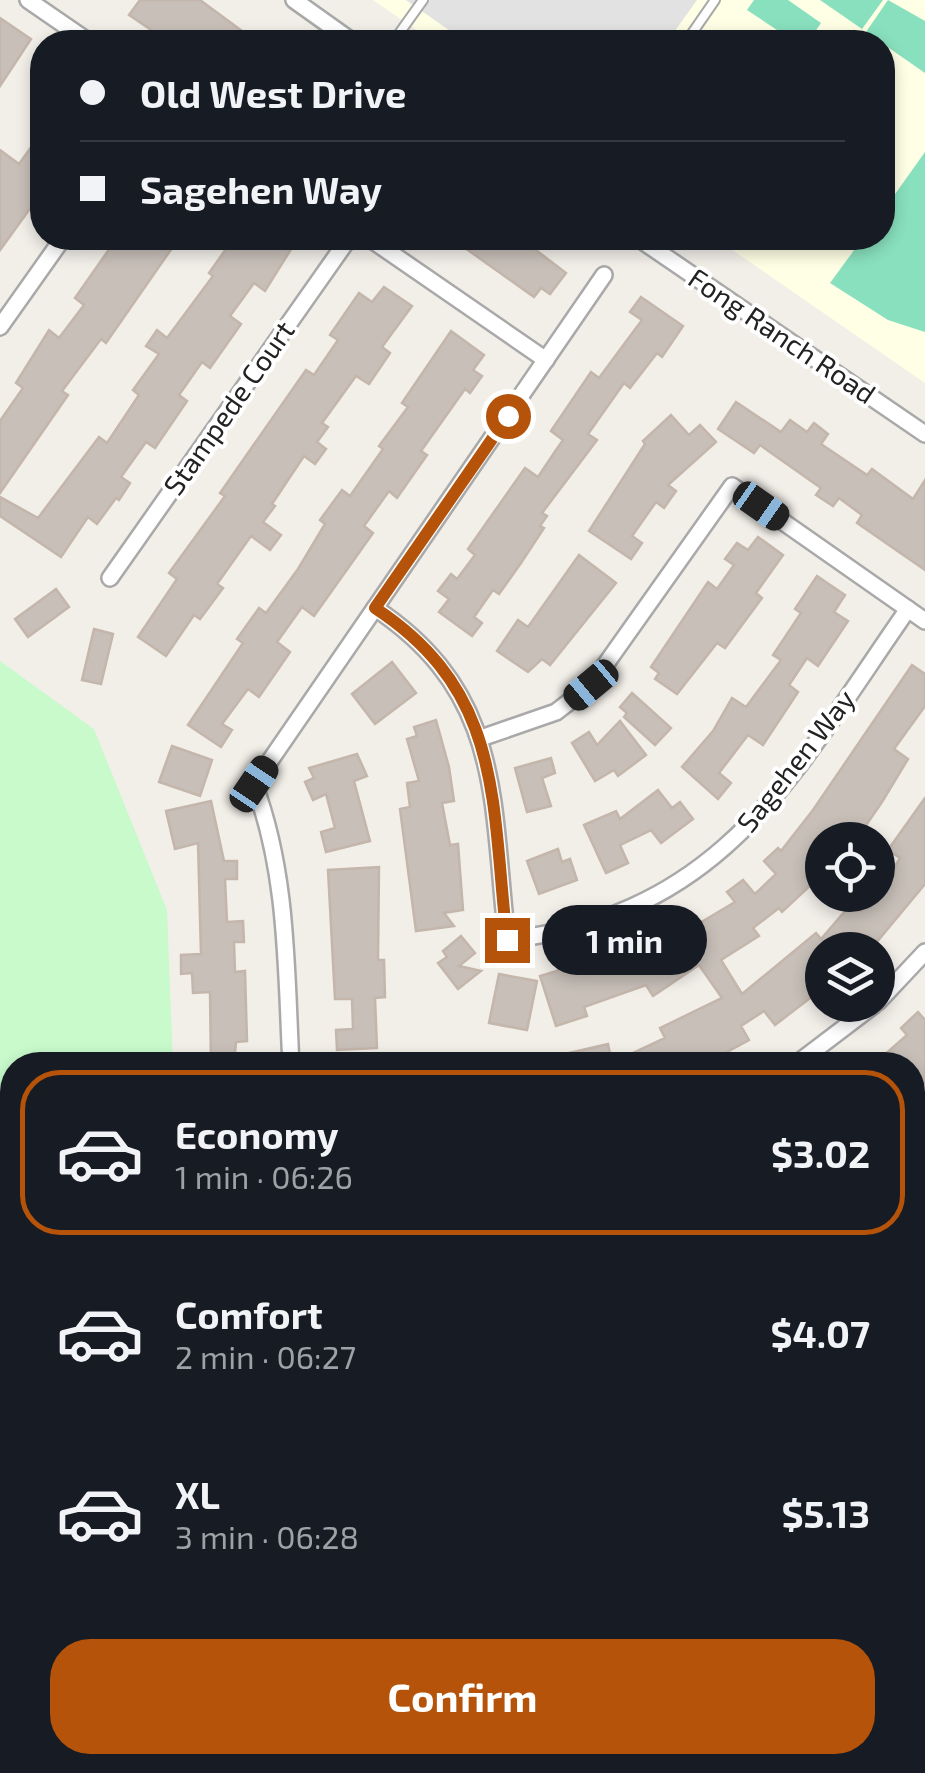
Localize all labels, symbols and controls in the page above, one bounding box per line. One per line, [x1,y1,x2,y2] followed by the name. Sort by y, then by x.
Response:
[140,70,406,116] text: Old West Drive
[140,166,382,212] text: Sagehen Way
[683,260,883,410] street label: Fong Ranch Road
[156,314,301,501] street label: Stampede Court
[486,394,531,439] route start
[728,477,794,535] car
[558,654,624,716] car
[729,682,862,838] street label: Sagehen Way
[225,751,283,817] car
[805,822,895,1022] map controls
[805,822,895,912] button: locate
[542,905,707,975] callout: 1 min
[485,918,530,963] route end
[586,921,663,959] text: 1 min
[805,932,895,1022] button: layers
[55,1108,145,1198] icon: car
[175,1111,339,1157] text: Economy
[771,1130,870,1176] text: $3.02
[175,1157,353,1195] text: 1 min · 06:26
[55,1288,145,1378] icon: car
[175,1291,323,1337] text: Comfort
[770,1310,870,1356] text: $4.07
[175,1337,356,1375] text: 2 min · 06:27
[55,1468,145,1558] icon: car
[175,1471,220,1517] text: XL
[781,1490,870,1536] text: $5.13
[175,1517,359,1555] text: 3 min · 06:28
[50,1639,875,1754] button: Confirm

